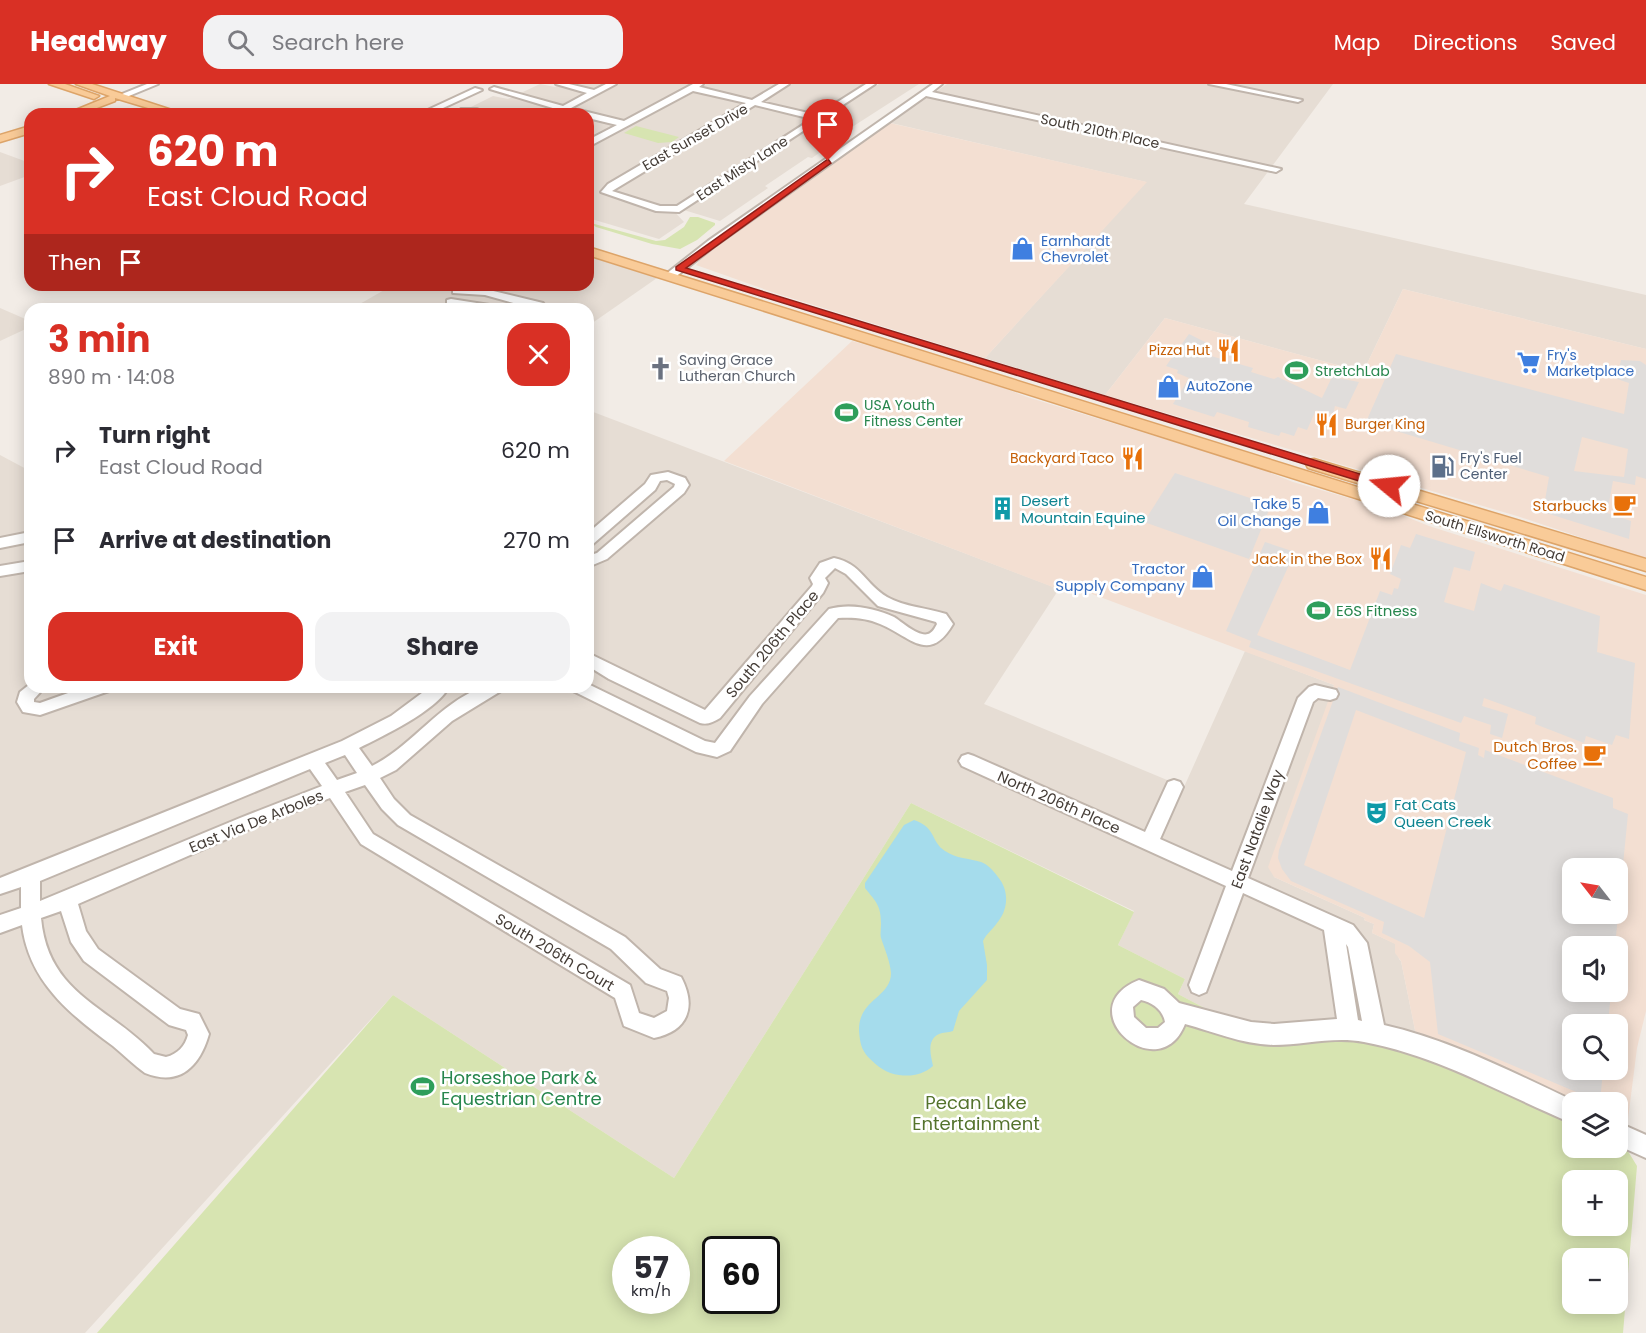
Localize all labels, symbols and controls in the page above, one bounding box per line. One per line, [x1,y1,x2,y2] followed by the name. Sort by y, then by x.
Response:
[203,15,623,69] search box
[30,22,167,61] text: Headway
[224,26,257,59] icon: search
[272,27,404,58] text: Search here
[1334,28,1380,57] text: Map
[1413,28,1517,57] text: Directions
[1550,28,1616,57] text: Saved
[639,98,752,175] street label: East Sunset Drive
[802,99,853,161] pin
[811,108,844,141] icon: arrive
[1039,109,1162,153] street label: South 210th Place
[147,122,279,181] text: 620 m
[692,131,792,205] street label: East Misty Lane
[48,132,126,210] icon: right
[147,178,368,215] text: East Cloud Road
[1041,231,1110,267] place label: Earnhardt Chevrolet
[1010,236,1036,262] shop icon: Earnhardt Chevrolet
[114,246,147,279] icon: arrive
[48,247,102,278] text: Then
[48,314,150,365] text: 3 min
[507,323,570,386] button: close
[1215,337,1241,363] restaurant icon: Pizza Hut
[1149,340,1210,360] place label: Pizza Hut
[1547,345,1635,381] place label: Fry's Marketplace
[679,350,796,386] place label: Saving Grace Lutheran Church
[1516,350,1542,376] supermarket icon: Fry's Marketplace
[648,355,674,381] church icon: Saving Grace Lutheran Church
[1284,358,1310,384] sports icon: StretchLab
[1315,361,1390,381] place label: StretchLab
[48,363,175,391] text: 890 m · 14:08
[1155,373,1181,399] shop icon: AutoZone
[1186,376,1253,396] place label: AutoZone
[864,395,963,431] place label: USA Youth Fitness Center
[833,400,859,426] sports icon: USA Youth Fitness Center
[1314,411,1340,437] restaurant icon: Burger King
[1345,414,1425,434] place label: Burger King
[99,420,210,451] text: Turn right
[48,434,81,467] icon: right
[501,435,570,466] text: 620 m
[1119,445,1145,471] restaurant icon: Backyard Taco
[1010,448,1114,468] place label: Backyard Taco
[1460,448,1522,484] place label: Fry's Fuel Center
[99,453,263,481] text: East Cloud Road
[1429,453,1455,479] fuel station icon: Fry's Fuel Center
[1357,454,1421,518] position arrow
[1021,490,1146,528] place label: Desert Mountain Equine
[1612,492,1638,518] cafe icon: Starbucks
[1217,493,1301,531] place label: Take 5 Oil Change
[1533,495,1607,516] place label: Starbucks
[990,496,1016,522] building icon: Desert Mountain Equine
[1306,499,1332,525] shop icon: Take 5 Oil Change
[1423,505,1567,567] street label: South Ellsworth Road
[48,524,81,557] icon: arrive
[99,525,331,556] text: Arrive at destination
[503,525,570,556] text: 270 m
[1367,545,1393,571] restaurant icon: Jack in the Box
[1251,548,1362,569] place label: Jack in the Box
[1055,558,1186,596] place label: Tractor Supply Company
[1190,564,1216,590] shop icon: Tractor Supply Company
[721,586,823,702] street label: South 206th Place
[1305,597,1331,623] sports icon: EōS Fitness
[1336,600,1418,621] place label: EōS Fitness
[48,612,303,681] button: Exit
[315,612,570,681] button: Share
[1493,736,1577,774] place label: Dutch Bros. Coffee
[1582,742,1608,768] cafe icon: Dutch Bros. Coffee
[994,765,1124,839] street label: North 206th Place
[1226,766,1288,891] street label: East Natalie Way
[186,784,327,858] street label: East Via De Arboles
[1394,794,1491,832] place label: Fat Cats Queen Creek
[1363,800,1389,826] theatre icon: Fat Cats Queen Creek
[1562,858,1628,924] north arrow
[1562,858,1628,1314] map controls
[491,908,619,996] street label: South 206th Court
[1562,936,1628,1002] button: sound
[1562,1014,1628,1080] button: search
[441,1065,602,1111] place label: Horseshoe Park & Equestrian Centre
[410,1074,436,1100] sports icon: Horseshoe Park & Equestrian Centre
[912,1090,1040,1136] park label: Pecan Lake Entertainment
[1562,1092,1628,1158] button: layers
[1562,1170,1628,1236] button: +
[702,1236,780,1314] speed limit sign: 60
[633,1246,669,1289] text: 57
[1562,1248,1628,1314] button: −
[631,1280,671,1301] text: km/h

